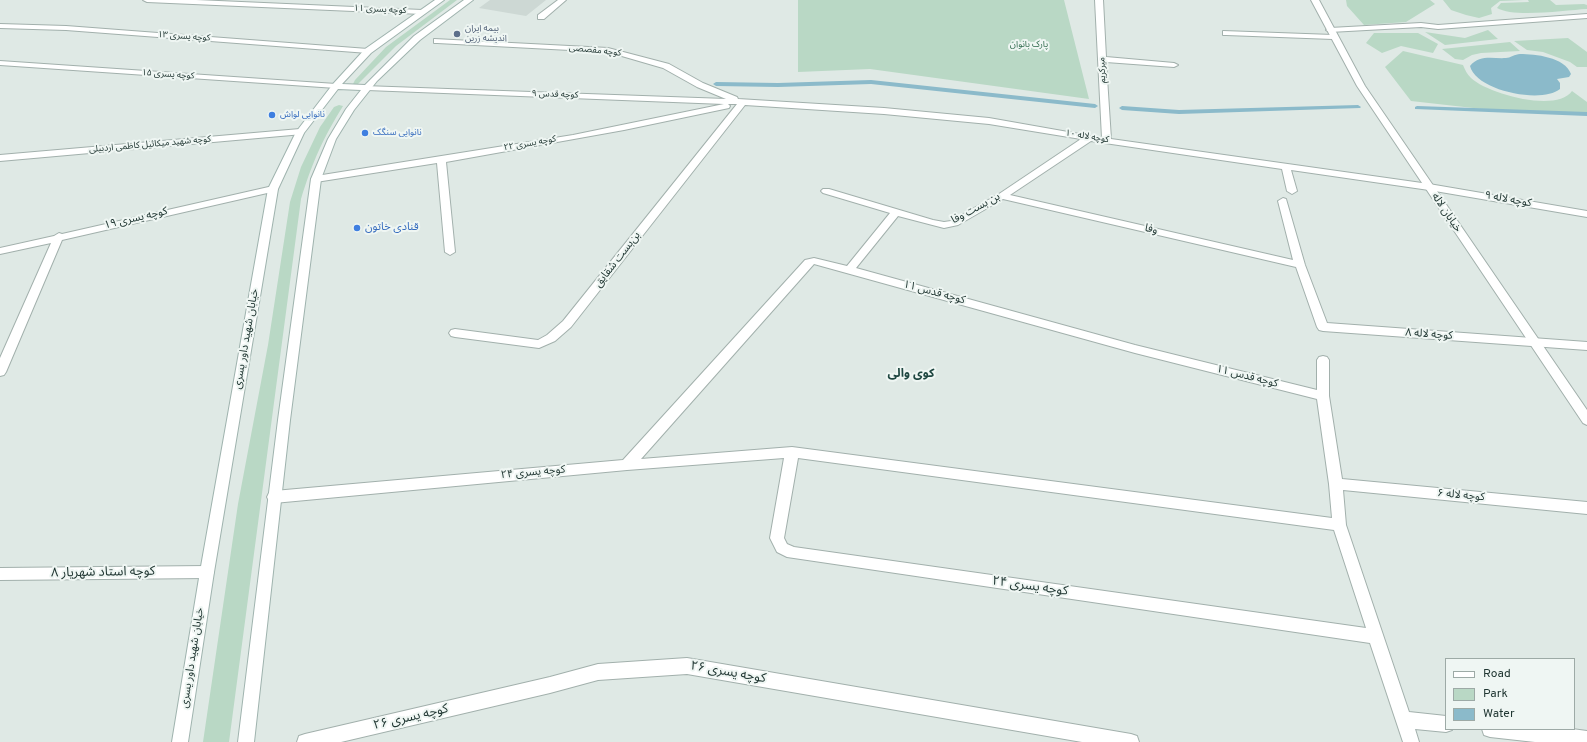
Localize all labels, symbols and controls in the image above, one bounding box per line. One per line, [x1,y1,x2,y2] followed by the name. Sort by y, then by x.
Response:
[353,3,407,17] street label: کوچه یسری ۱۱
[465,24,507,45] place label: بیمه ایران اندیشه زرین
[452,29,462,39] marker: بیمه ایران اندیشه زرین
[157,30,211,44] street label: کوچه یسری ۱۳
[1010,40,1048,50] park label: پارک بانوان
[568,43,622,59] street label: کوچه مقصصی
[1097,57,1109,83] street label: میرکریم
[141,68,195,82] street label: کوچه یسری ۱۵
[531,89,579,101] street label: کوچه قدس ۹
[267,110,277,120] marker: نانوایی لواش
[280,110,325,120] place label: نانوایی لواش
[360,128,370,138] marker: نانوایی سنگک
[373,128,422,138] place label: نانوایی سنگک
[1064,128,1110,146] street label: کوچه لاله ۱۰
[89,134,211,156] street label: کوچه شهید میکائیل کاظمی اردبیلی
[503,134,557,154] street label: کوچه یسری ۲۲
[1483,189,1533,211] street label: کوچه لاله ۹
[949,191,1003,227] street label: بن بست وفا
[1428,191,1464,235] street label: خیابان لاله
[103,205,169,233] street label: کوچه یسری ۱۹
[365,221,419,235] place label: قنادی خاتون
[1143,222,1159,238] street label: وفا
[352,223,362,233] marker: قنادی خاتون
[592,229,644,291] street label: بن‌بست شقایق
[902,278,966,308] street label: کوچه قدس ۱۱
[232,288,262,390] street label: خیابان شهید داور یسری
[1405,327,1453,343] street label: کوچه لاله ۸
[1215,363,1279,391] street label: کوچه قدس ۱۱
[887,368,935,382] district label: کوی والی
[500,464,566,482] street label: کوچه یسری ۲۴
[1437,487,1485,505] street label: کوچه لاله ۶
[51,564,155,582] street label: کوچه استاد شهریار ۸
[991,574,1069,600] street label: کوچه یسری ۲۴
[179,607,207,709] street label: خیابان شهید داور یسری
[1445,658,1575,730] legend
[689,659,767,687] street label: کوچه یسری ۲۶
[1483,666,1511,682] text: Road
[1483,686,1508,702] text: Park
[372,702,450,734] street label: کوچه یسری ۲۶
[1483,706,1515,722] text: Water

